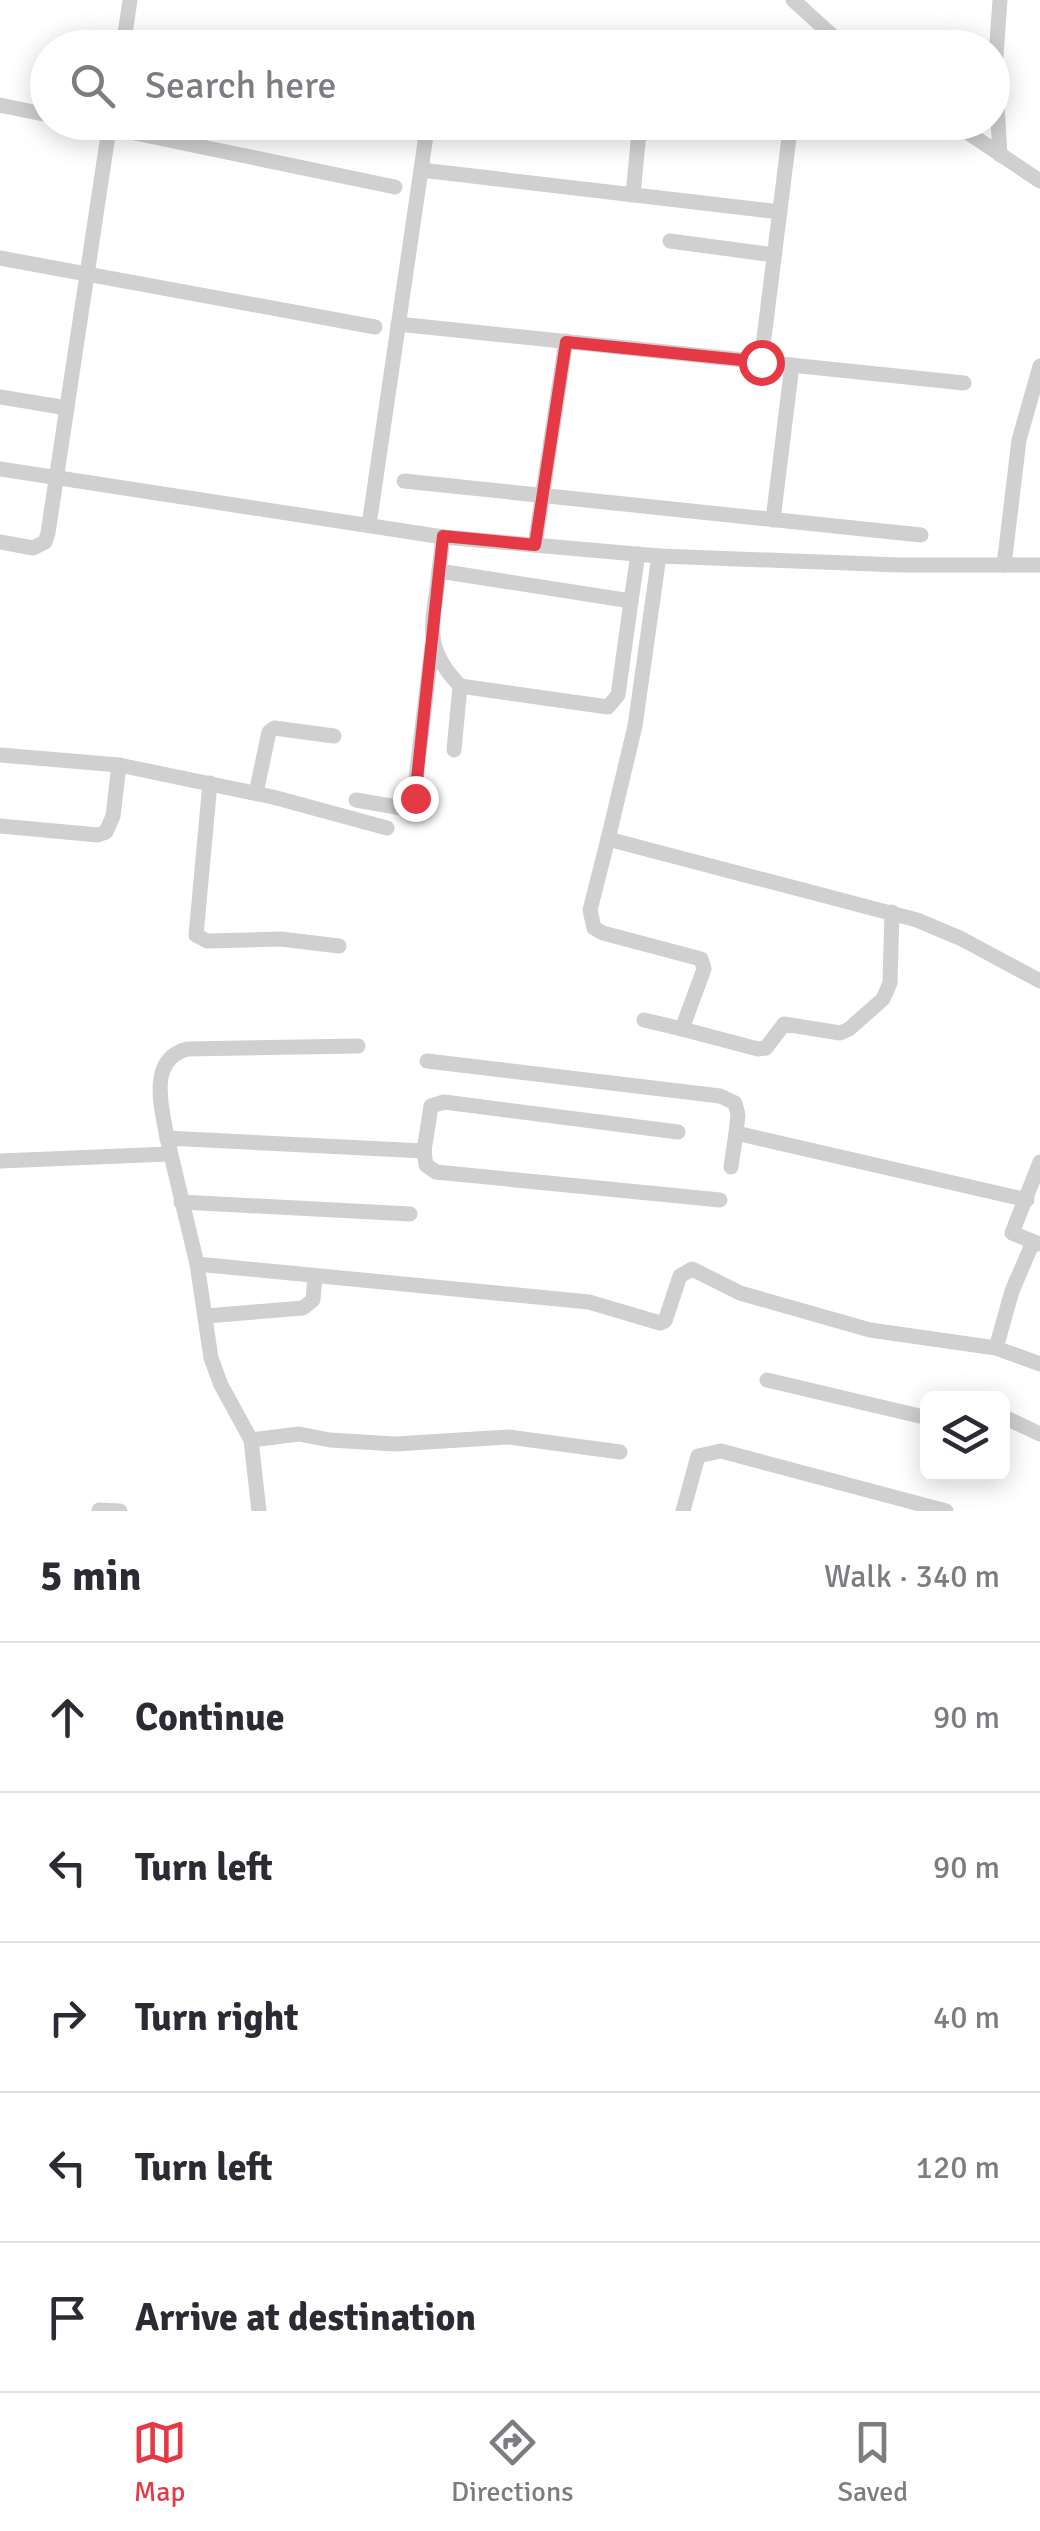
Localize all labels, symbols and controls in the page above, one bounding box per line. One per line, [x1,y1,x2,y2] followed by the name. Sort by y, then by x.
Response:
[30,30,1010,140] search box
[65,58,120,113] icon: search
[145,62,337,109] text: Search here
[739,340,785,386] route start
[393,776,439,822] route end
[920,1391,1010,1481] map controls
[920,1391,1010,1481] button: layers
[40,1551,141,1602] text: 5 min
[824,1557,1000,1596] text: Walk · 340 m
[40,1690,95,1745] icon: ahead
[135,1694,285,1741] text: Continue
[933,1698,1000,1737] text: 90 m
[40,1840,95,1895] icon: left
[135,1844,273,1891] text: Turn left
[933,1848,1000,1887] text: 90 m
[40,1990,95,2045] icon: right
[135,1994,299,2041] text: Turn right
[933,1998,1000,2037] text: 40 m
[40,2140,95,2195] icon: left
[135,2144,273,2191] text: Turn left
[916,2148,1000,2187] text: 120 m
[40,2290,95,2345] icon: arrive
[135,2294,476,2341] text: Arrive at destination
[132,2415,187,2509] tab: Map
[451,2415,573,2509] tab: Directions
[837,2415,908,2509] tab: Saved

